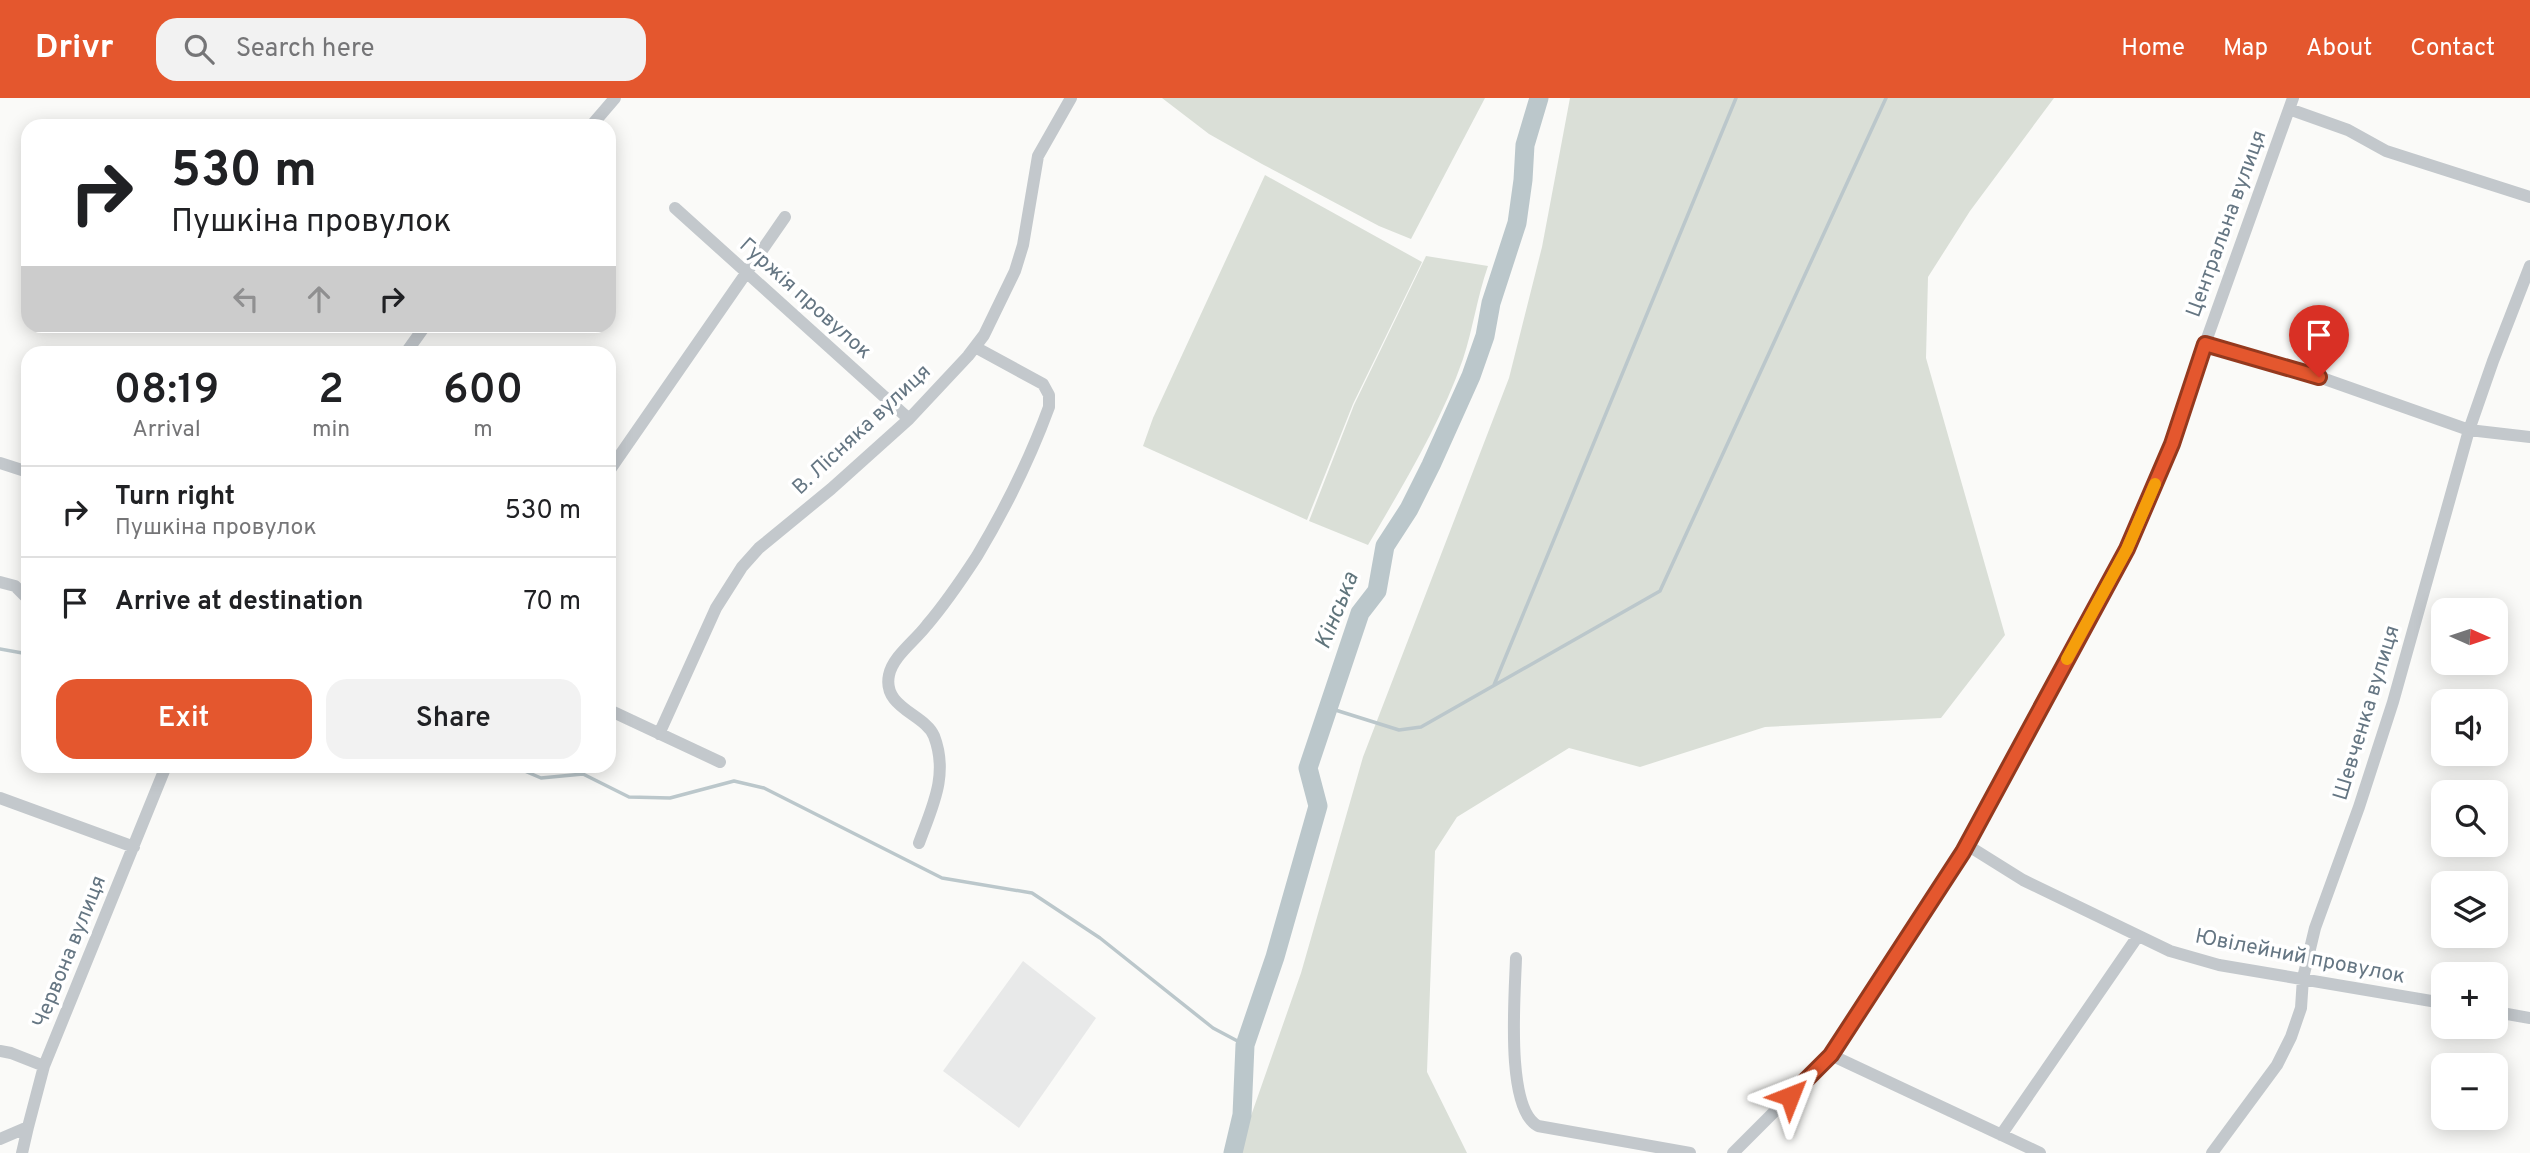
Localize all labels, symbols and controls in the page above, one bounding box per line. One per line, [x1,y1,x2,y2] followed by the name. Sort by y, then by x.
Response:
[156,18,646,81] search box
[35,28,114,70] text: Drivr
[180,30,218,68] icon: search
[236,33,375,66] text: Search here
[2121,34,2185,64] text: Home
[2223,34,2268,64] text: Map
[2306,34,2372,64] text: About
[2410,34,2495,64] text: Contact
[2181,127,2273,321] street label: Центральна вулиця
[171,142,317,204] text: 530 m
[56,147,147,238] icon: right
[171,203,452,243] text: Пушкіна провулок
[733,232,877,366] street label: Гуржія провулок
[227,280,265,318] icon: left
[300,280,338,318] icon: ahead
[373,280,411,318] icon: right
[2289,305,2349,377] pin
[2300,316,2338,354] icon: arrive
[787,359,937,501] street label: В. Лісняка вулиця
[114,365,219,418] text: 08:19
[318,365,344,418] text: 2
[443,365,523,418] text: 600
[132,416,201,445] text: Arrival
[312,416,350,445] text: min
[473,416,493,445] text: m
[115,481,235,514] text: Turn right
[56,493,94,531] icon: right
[505,495,581,528] text: 530 m
[115,514,317,543] text: Пушкіна провулок
[1309,568,1367,654] water label: Кінська
[56,584,94,622] icon: arrive
[115,586,363,619] text: Arrive at destination
[523,586,581,619] text: 70 m
[2431,598,2508,676] north arrow
[2431,598,2508,1130] map controls
[2328,622,2406,804] street label: Шевченка вулиця
[56,679,312,759] button: Exit
[326,679,581,759] button: Share
[2431,689,2508,766] button: sound
[2431,780,2508,857] button: search
[2431,871,2508,948] button: layers
[27,872,113,1032] street label: Червона вулиця
[2193,923,2407,991] street label: Ювілейний провулок
[2431,962,2508,1039] button: +
[2431,1053,2508,1130] button: −
[1753,1059,1827,1133] position arrow

